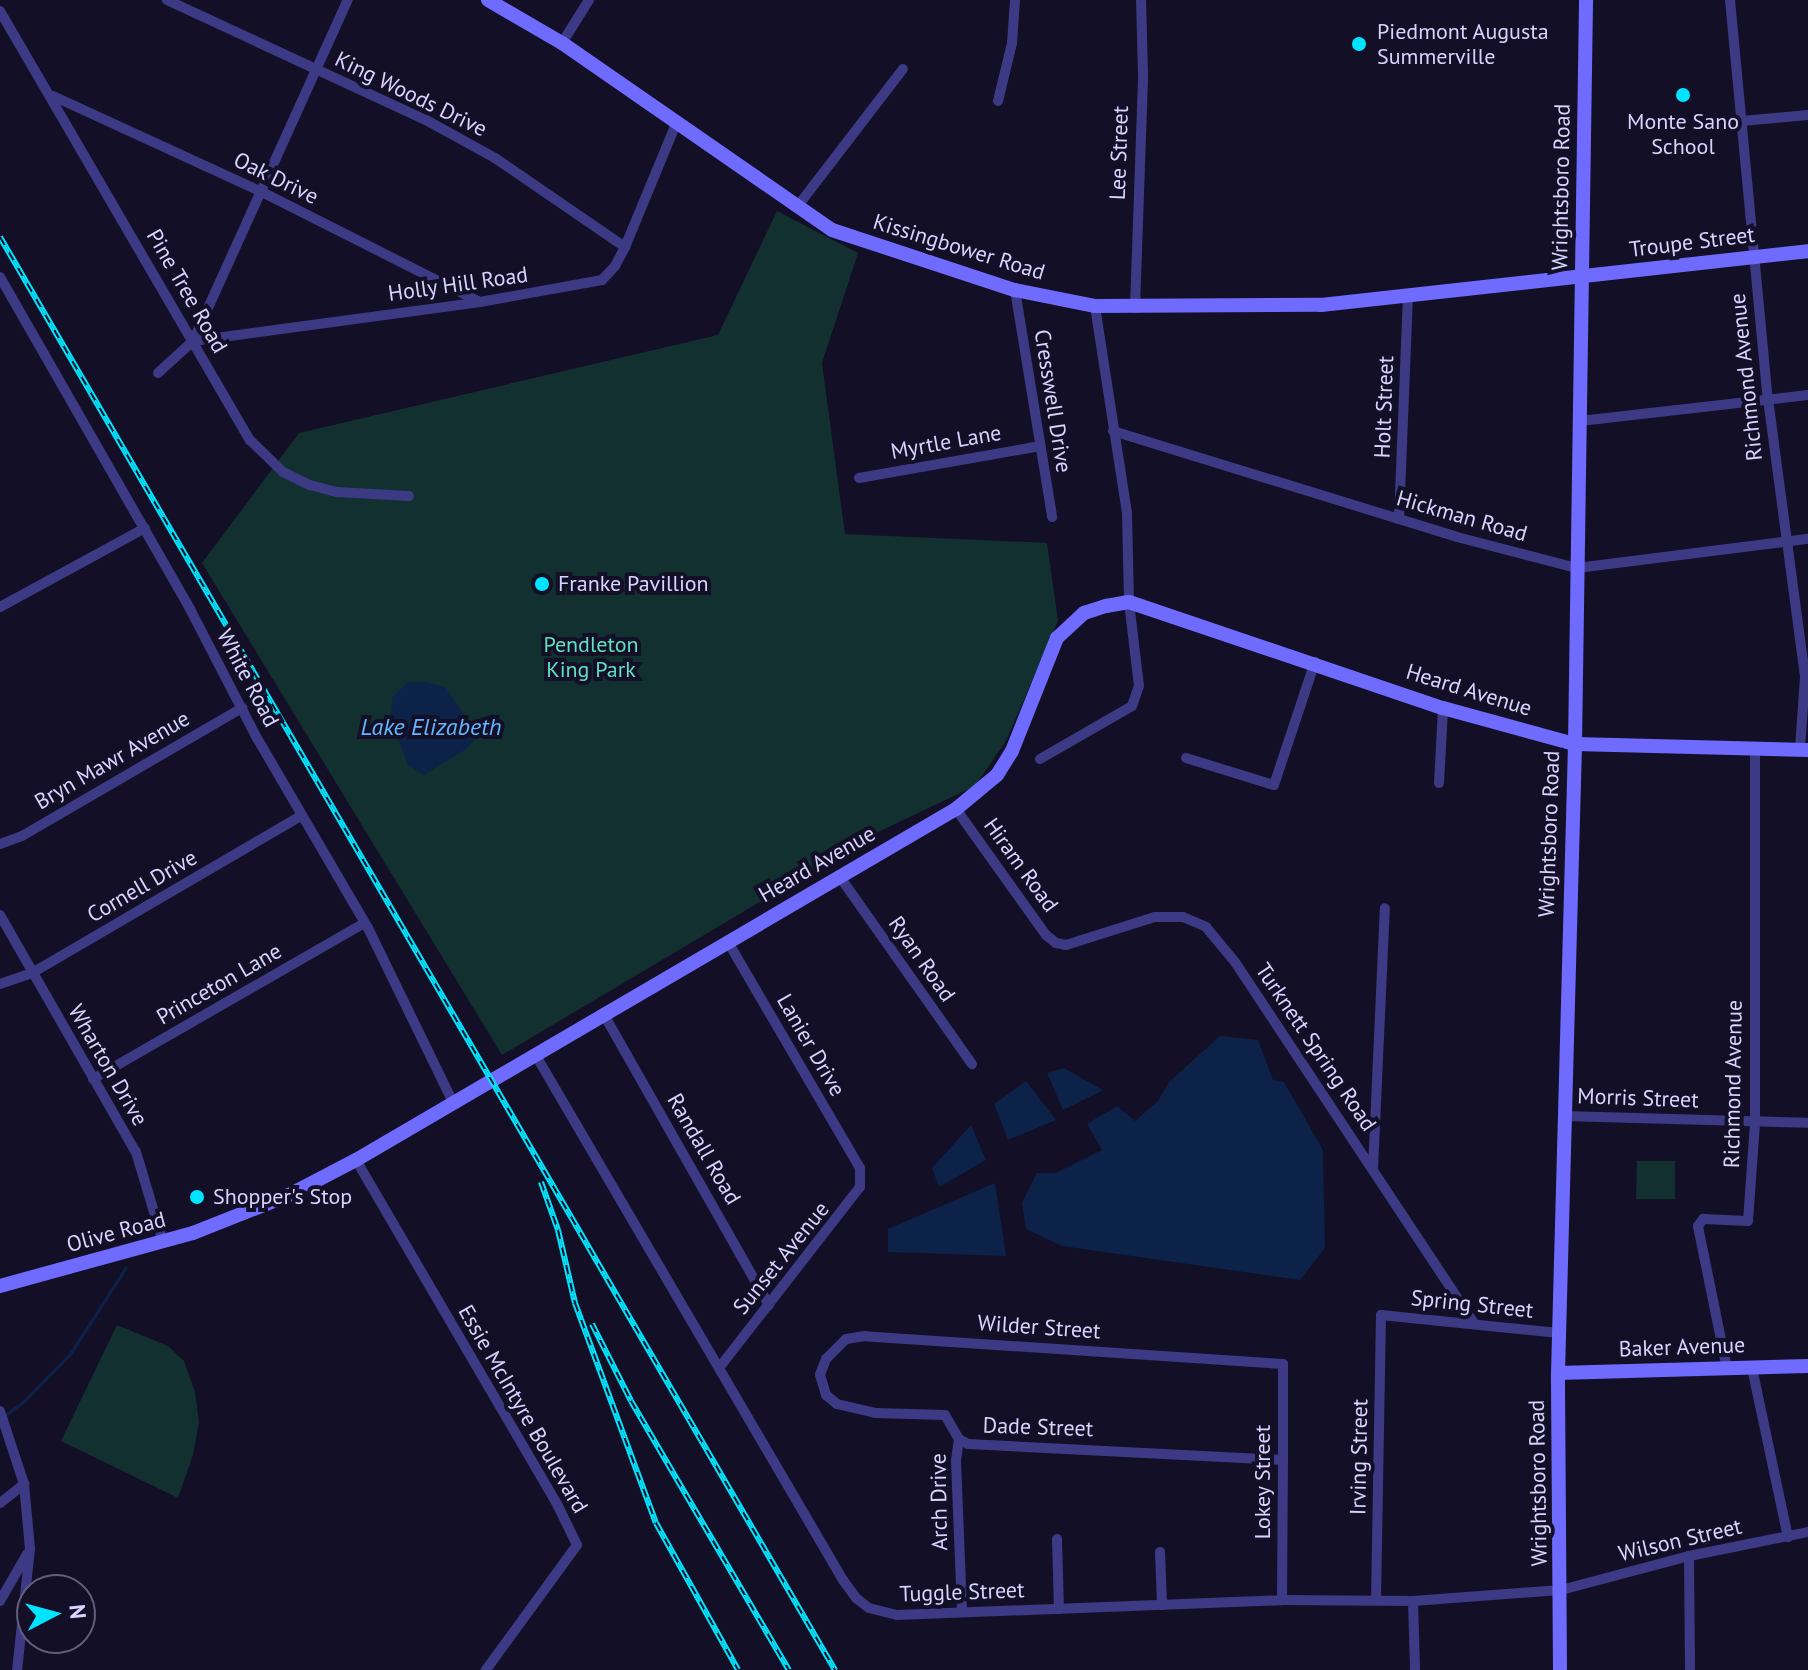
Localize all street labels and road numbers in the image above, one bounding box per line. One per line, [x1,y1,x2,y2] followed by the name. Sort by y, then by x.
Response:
[331,46,491,142] street label: King Woods Drive
[1546,103,1576,271] street label: Wrightsboro Road
[1104,105,1134,201] street label: Lee Street
[229,146,323,210] street label: Oak Drive
[870,208,1048,286] street label: Kissingbower Road
[1628,221,1756,263] street label: Troupe Street
[141,224,233,358] street label: Pine Tree Road
[386,261,530,307] street label: Holly Hill Road
[1724,292,1768,462] street label: Richmond Avenue
[1029,328,1077,474] street label: Cresswell Drive
[1369,355,1399,459] street label: Holt Street
[889,419,1003,465] street label: Myrtle Lane
[1394,485,1530,547] street label: Hickman Road
[211,625,285,731] street label: White Road
[1403,658,1535,722] street label: Heard Avenue
[30,705,194,815] street label: Bryn Mawr Avenue
[1533,750,1565,918] street label: Wrightsboro Road
[978,813,1064,917] street label: Hiram Road
[754,820,880,908] street label: Heard Avenue
[82,844,202,928] street label: Cornell Drive
[883,911,961,1007] street label: Ryan Road
[152,938,286,1030] street label: Princeton Lane
[1250,958,1382,1136] street label: Turknett Spring Road
[771,989,851,1101] street label: Lanier Drive
[1718,999,1748,1169] street label: Richmond Avenue
[63,1000,153,1130] street label: Wharton Drive
[1577,1083,1699,1113] street label: Morris Street
[662,1089,746,1209] street label: Randall Road
[727,1196,835,1320] street label: Sunset Avenue
[64,1206,168,1258] street label: Olive Road
[1410,1284,1534,1324] street label: Spring Street
[453,1300,593,1518] street label: Essie McIntyre Boulevard
[977,1310,1101,1344] street label: Wilder Street
[1618,1332,1746,1362] street label: Baker Avenue
[1345,1399,1373,1515] street label: Irving Street
[1523,1399,1553,1567] street label: Wrightsboro Road
[982,1412,1094,1442] street label: Dade Street
[1250,1424,1276,1540] street label: Lokey Street
[925,1453,953,1551] street label: Arch Drive
[1616,1513,1744,1567] street label: Wilson Street
[899,1577,1025,1607] street label: Tuggle Street

